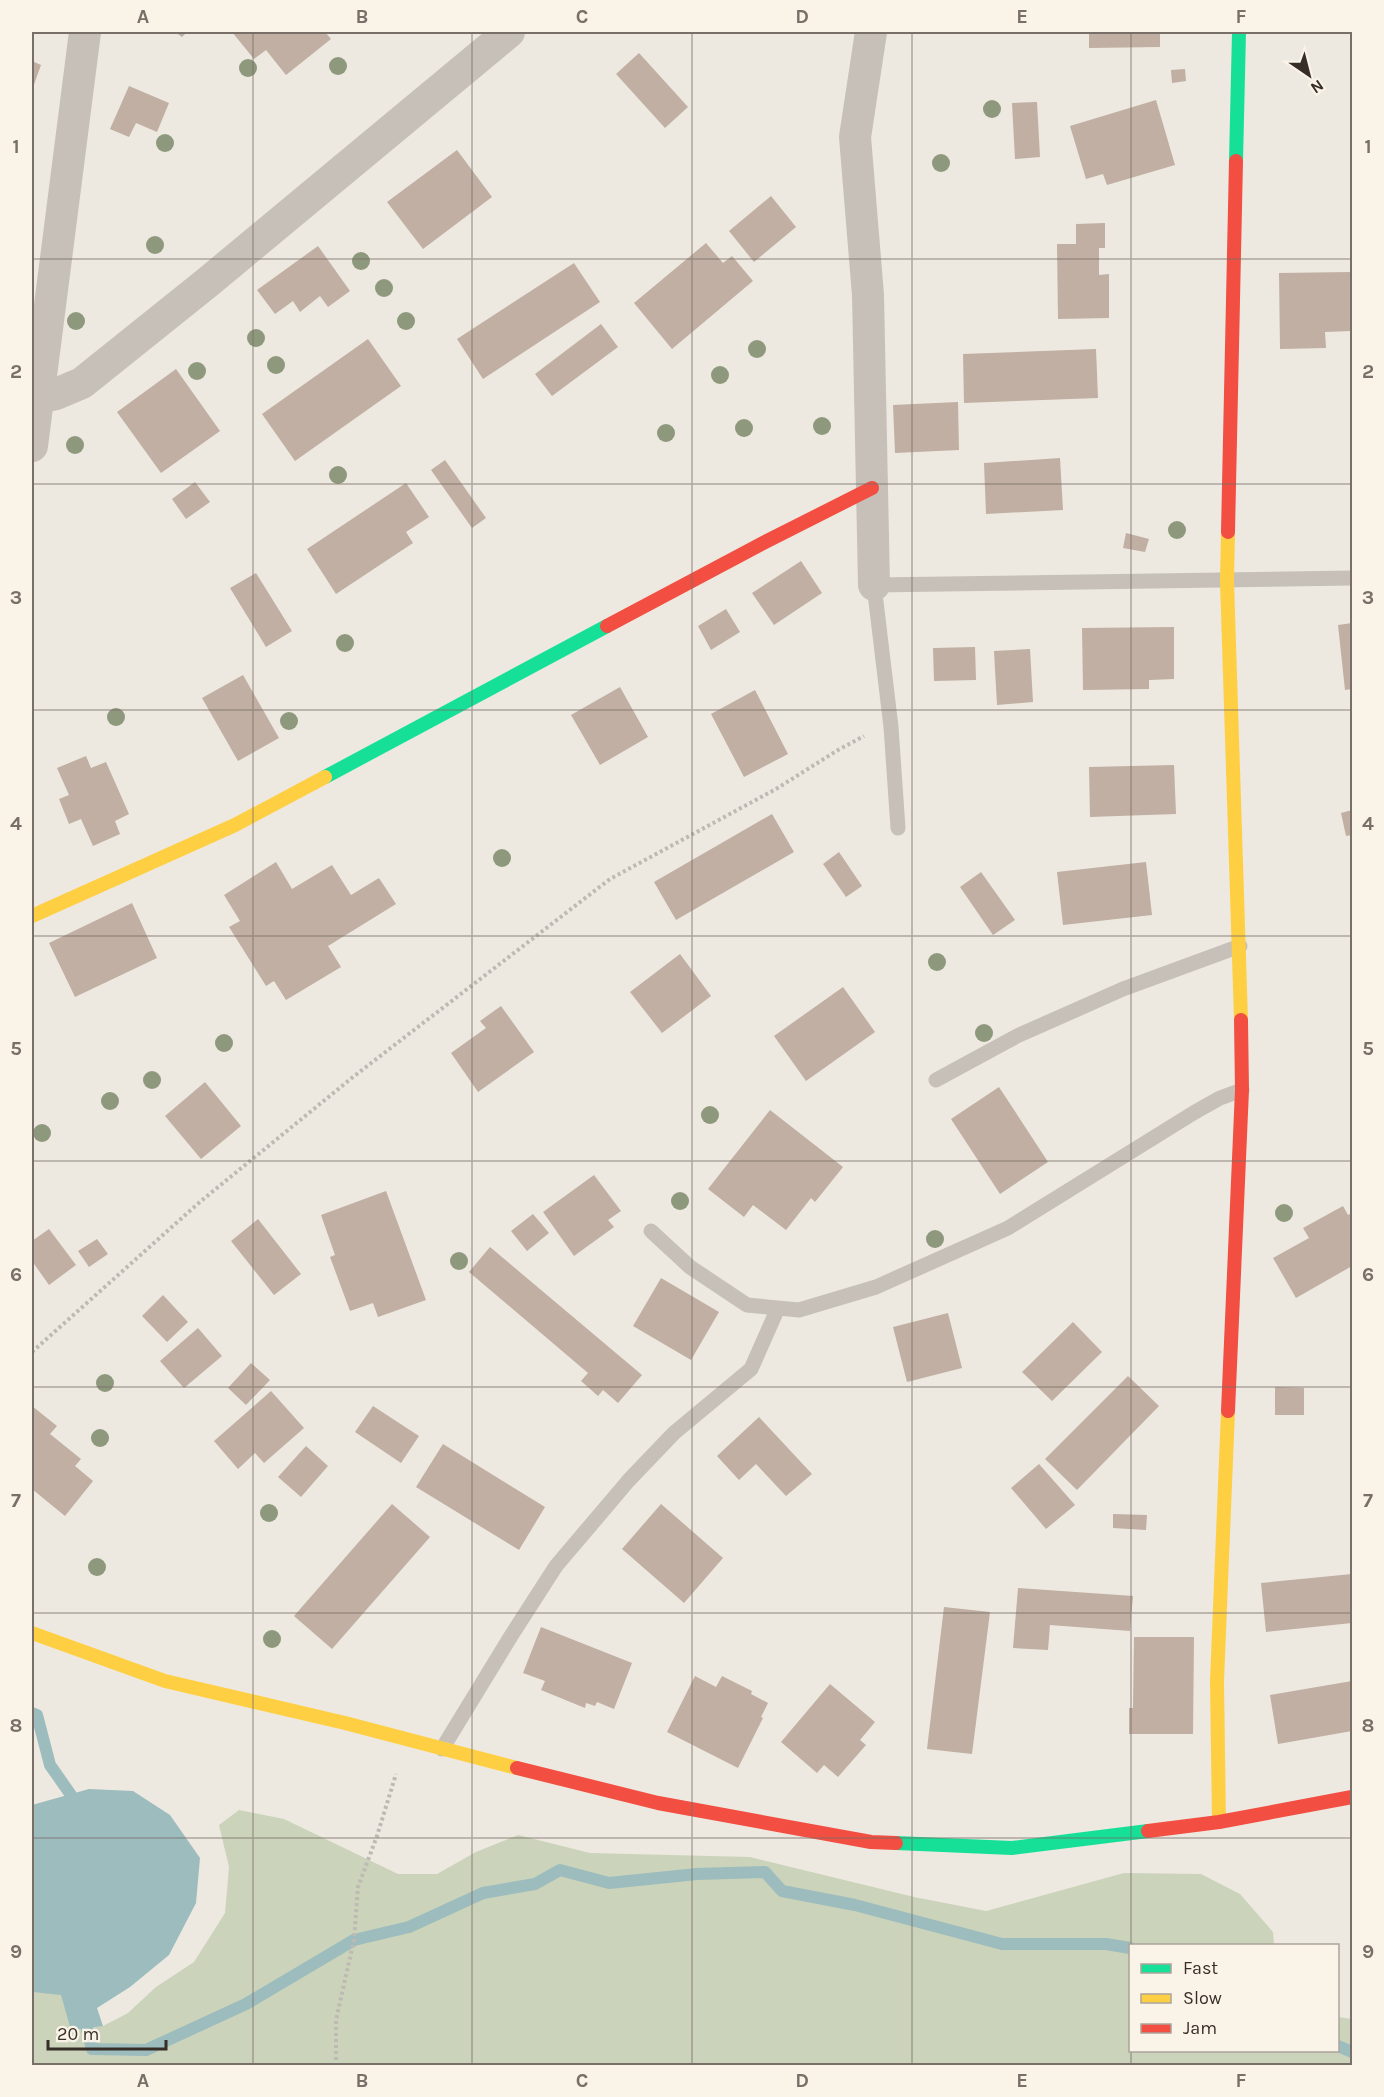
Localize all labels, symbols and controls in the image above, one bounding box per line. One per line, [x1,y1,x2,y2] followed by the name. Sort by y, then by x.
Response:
[137,5,150,28] text: A
[356,5,368,28] text: B
[576,5,588,28] text: C
[795,5,809,28] text: D
[1016,5,1028,28] text: E
[1236,5,1247,28] text: F
[1279,45,1339,105] north arrow
[1307,76,1327,98] text: N
[12,135,20,158] text: 1
[1364,135,1372,158] text: 1
[10,360,22,383] text: 2
[1362,360,1374,383] text: 2
[10,586,22,609] text: 3
[1362,586,1374,609] text: 3
[10,812,22,835] text: 4
[1362,812,1374,835] text: 4
[10,1037,22,1060] text: 5
[1362,1037,1374,1060] text: 5
[10,1263,22,1286] text: 6
[1362,1263,1374,1286] text: 6
[11,1489,21,1512] text: 7
[1363,1489,1373,1512] text: 7
[10,1714,22,1737] text: 8
[1362,1714,1374,1737] text: 8
[10,1940,22,1963] text: 9
[1362,1940,1374,1963] text: 9
[1129,1944,1339,2052] legend
[1183,1957,1218,1979] text: Fast
[1183,1987,1222,2009] text: Slow
[48,2013,166,2051] scale bar
[1183,2017,1217,2039] text: Jam
[57,2023,99,2045] text: 20 m
[137,2069,150,2092] text: A
[356,2069,368,2092] text: B
[576,2069,588,2092] text: C
[795,2069,809,2092] text: D
[1016,2069,1028,2092] text: E
[1236,2069,1247,2092] text: F

